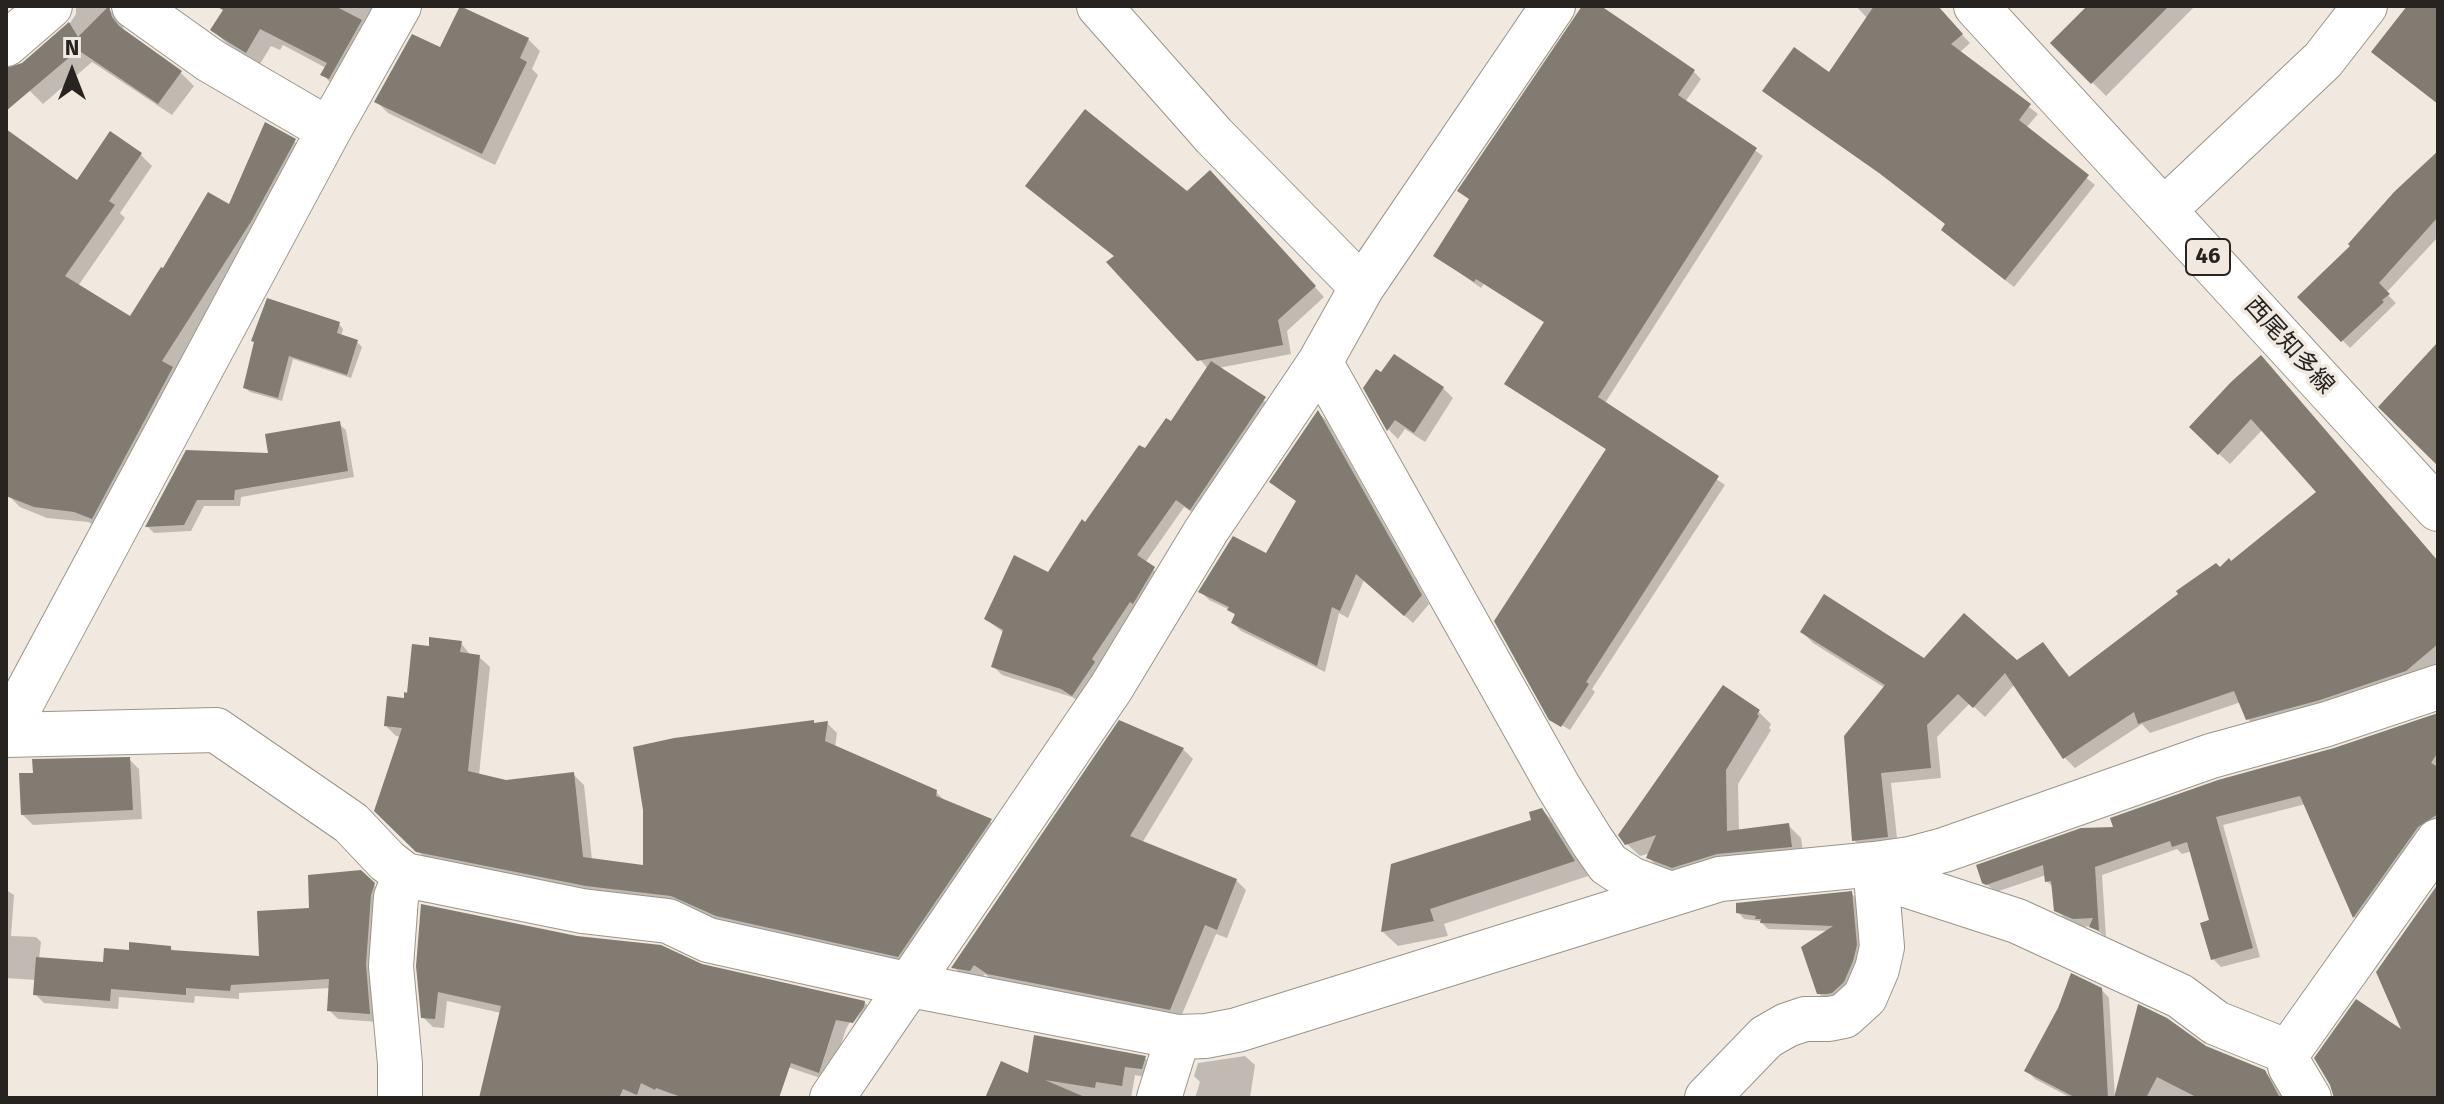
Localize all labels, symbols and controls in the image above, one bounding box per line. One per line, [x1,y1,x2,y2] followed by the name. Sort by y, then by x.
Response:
[32,32,112,112] north arrow
[65,34,79,61] text: N
[2186,239,2230,275] road number: 46
[2238,292,2340,400] street label: 西尾知多線

